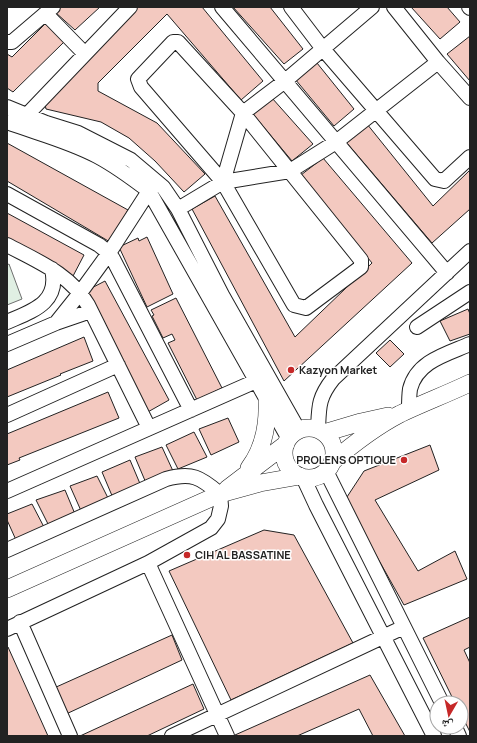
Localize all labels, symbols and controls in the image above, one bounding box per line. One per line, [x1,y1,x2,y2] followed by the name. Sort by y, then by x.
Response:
[299,362,378,377] place label: Kazyon Market
[286,365,296,375] marker: Kazyon Market
[296,452,396,467] place label: PROLENS OPTIQUE
[399,455,409,465] marker: PROLENS OPTIQUE
[195,547,291,562] place label: CIH AL BASSATINE
[182,550,192,560] marker: CIH AL BASSATINE
[429,695,469,735] north arrow
[440,716,454,734] text: ش

